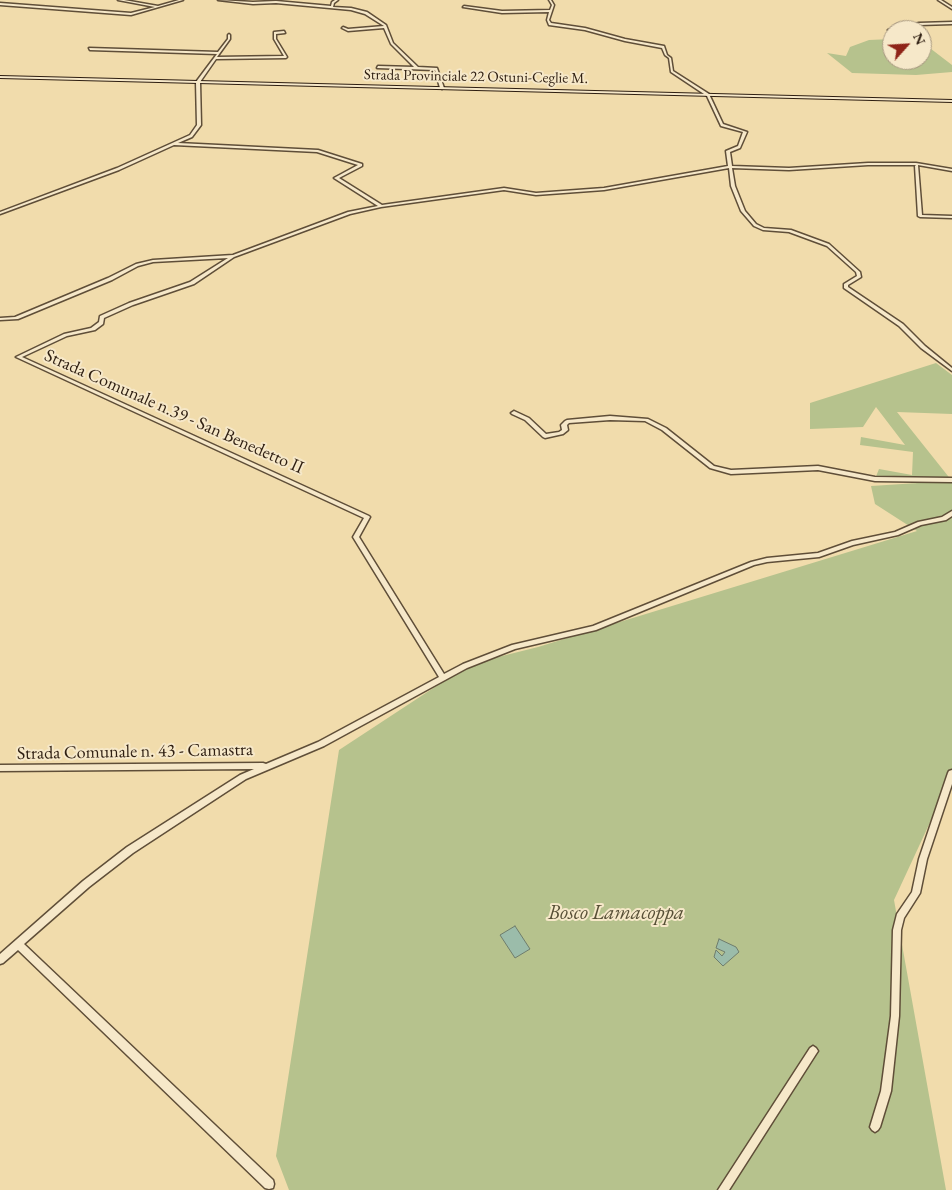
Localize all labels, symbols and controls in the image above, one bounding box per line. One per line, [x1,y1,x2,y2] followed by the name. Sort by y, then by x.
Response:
[882,20,932,70] north arrow
[909,30,930,48] text: N
[364,66,588,88] street label: Strada Provinciale 22 Ostuni-Ceglie M.
[41,345,307,479] street label: Strada Comunale n.39 - San Benedetto II
[17,739,253,765] street label: Strada Comunale n. 43 - Camastra
[548,900,684,926] park label: Bosco Lamacoppa

